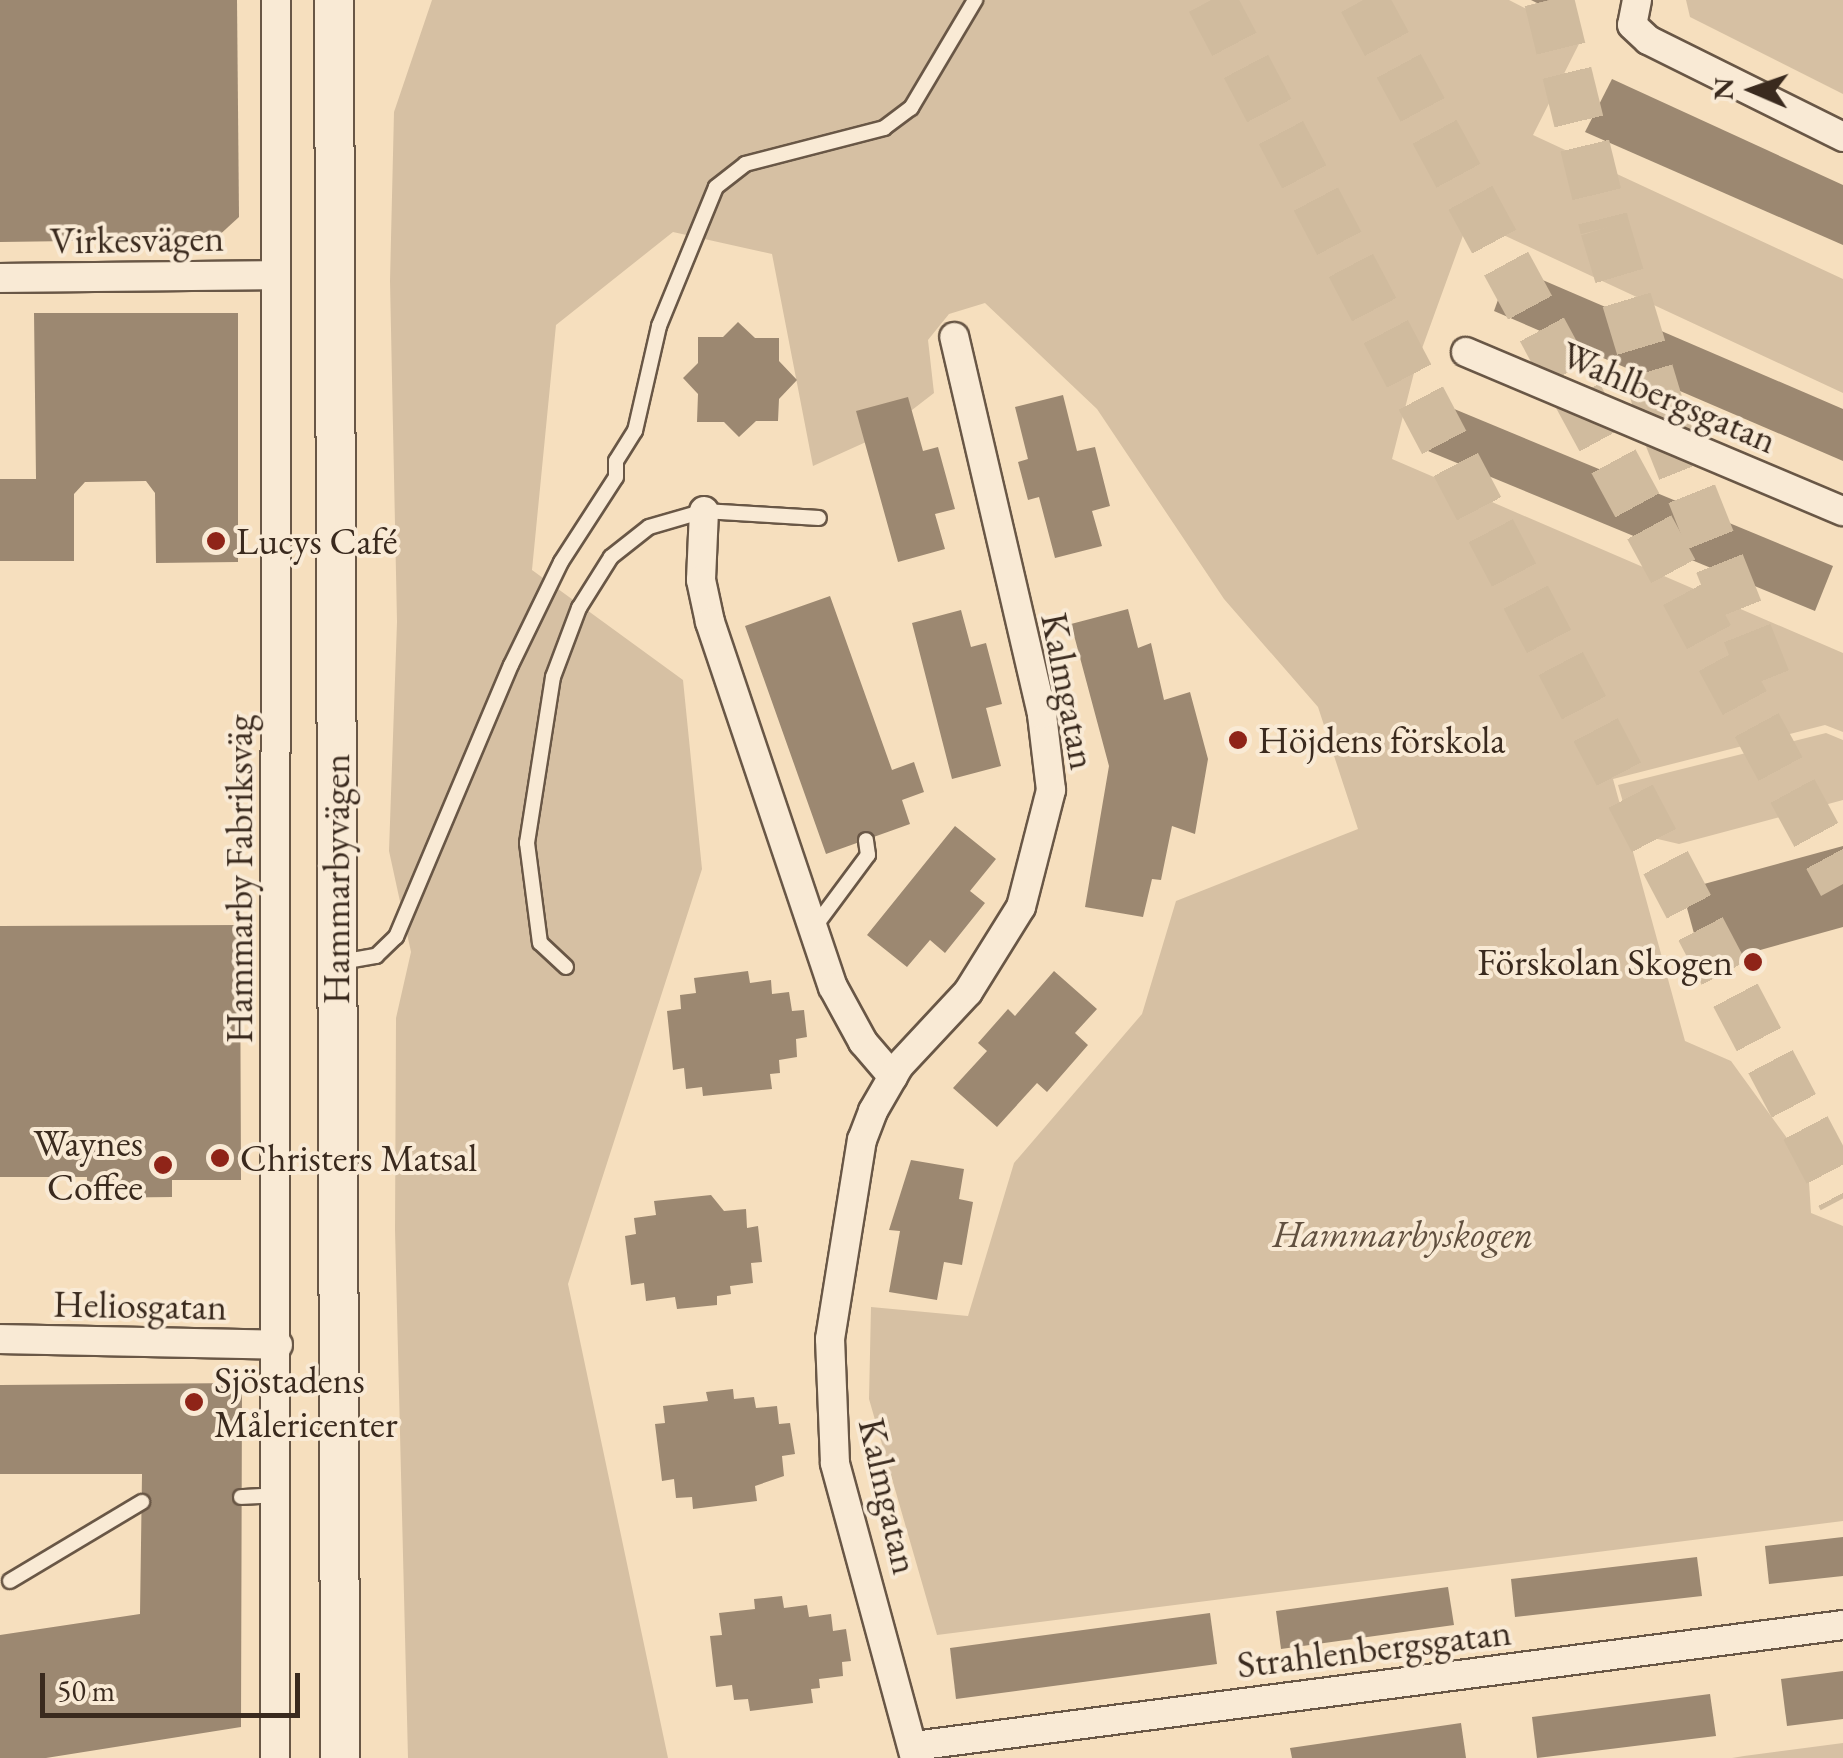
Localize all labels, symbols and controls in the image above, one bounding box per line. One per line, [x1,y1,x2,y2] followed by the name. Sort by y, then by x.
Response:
[1703,40,1803,140] north arrow
[1705,77,1741,101] text: N
[49,215,225,263] street label: Virkesvägen
[1554,331,1784,463] street label: Wahlbergsgatan
[236,518,398,564] place label: Lucys Café
[205,530,227,552] marker: Lucys Café
[1031,609,1107,773] street label: Kalmgatan
[216,715,262,1043] street label: Hammarby Fabriksväg
[1258,717,1505,763] place label: Höjdens förskola
[1227,729,1249,751] marker: Höjdens förskola
[313,754,359,1004] street label: Hammarbyvägen
[1477,939,1733,985] place label: Förskolan Skogen
[1742,951,1764,973] marker: Förskolan Skogen
[33,1120,143,1210] place label: Waynes Coffee
[240,1135,477,1181] place label: Christers Matsal
[209,1147,231,1169] marker: Christers Matsal
[152,1154,174,1176] marker: Waynes Coffee
[1273,1211,1533,1257] park label: Hammarbyskogen
[53,1281,227,1329] street label: Heliosgatan
[214,1357,398,1446] place label: Sjöstadens Målericenter
[183,1391,205,1413] marker: Sjöstadens Målericenter
[849,1414,929,1578] street label: Kalmgatan
[1234,1609,1514,1687] street label: Strahlenbergsgatan
[45,1653,305,1715] scale bar
[57,1671,115,1710] text: 50 m

